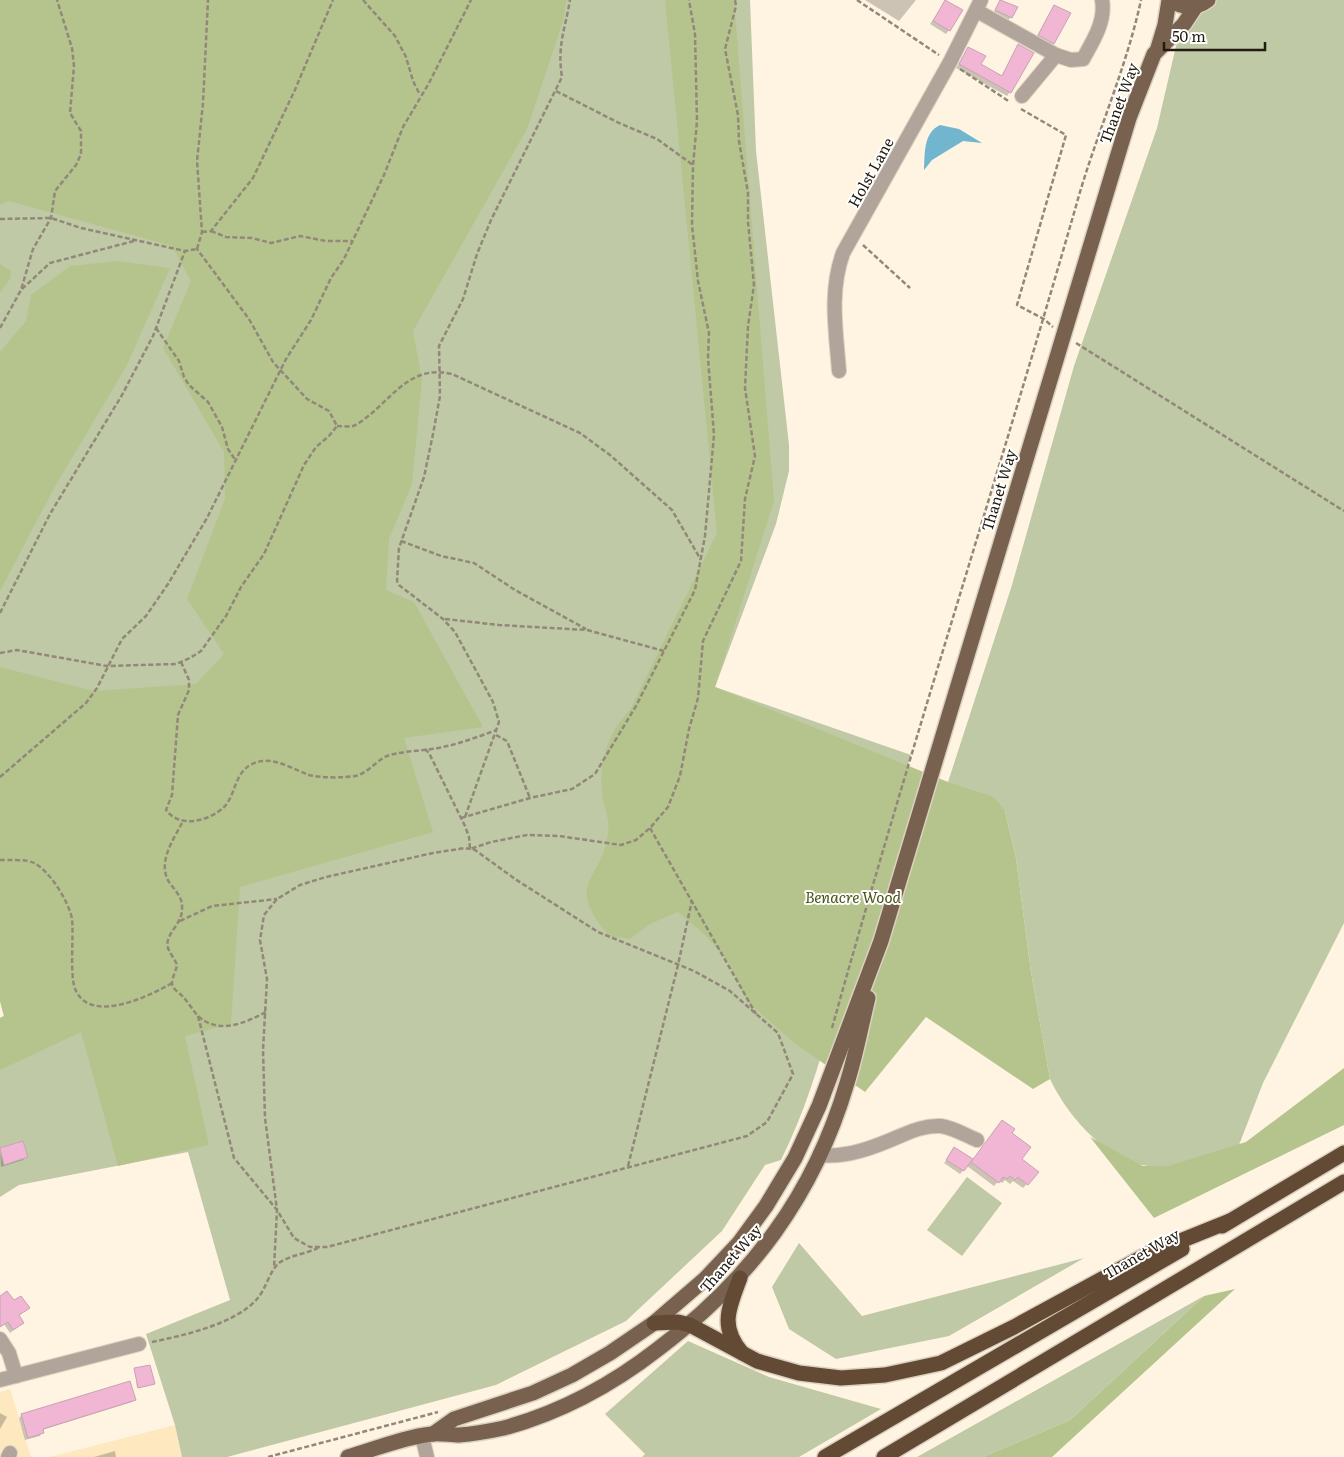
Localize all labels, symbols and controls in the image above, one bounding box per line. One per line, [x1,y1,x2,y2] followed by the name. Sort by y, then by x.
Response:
[1164,20,1265,52] scale bar
[1172,24,1206,47] text: 50 m
[1093,59,1143,147] street label: Thanet Way
[841,133,899,211] street label: Holst Lane
[975,446,1022,534] street label: Thanet Way
[805,885,901,908] park label: Benacre Wood
[693,1218,767,1298] street label: Thanet Way
[1098,1222,1184,1284] street label: Thanet Way

